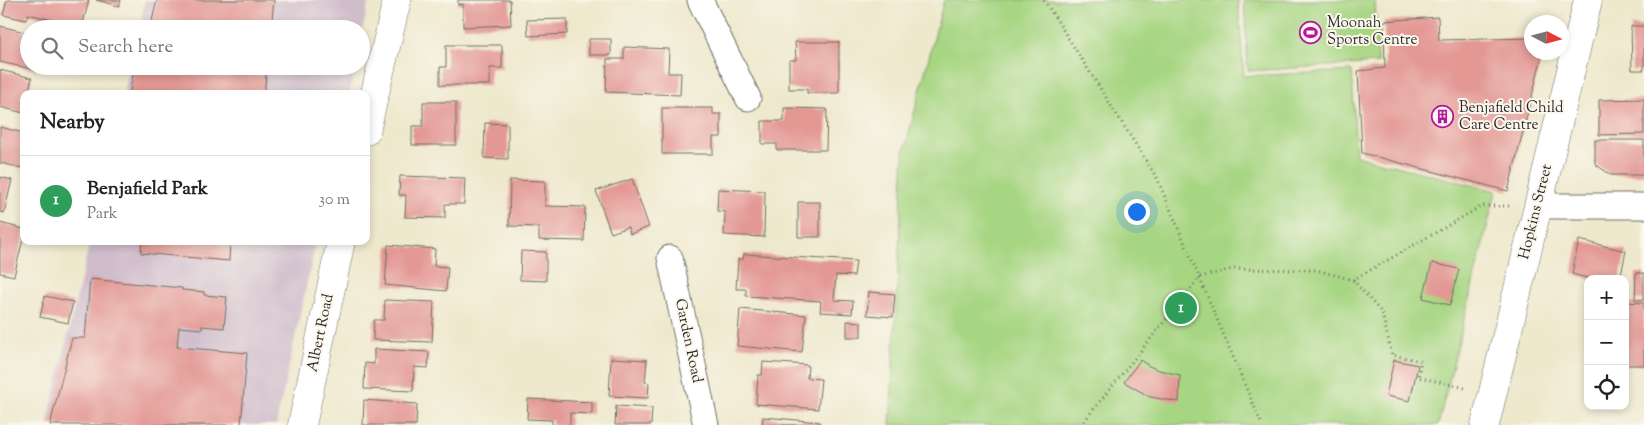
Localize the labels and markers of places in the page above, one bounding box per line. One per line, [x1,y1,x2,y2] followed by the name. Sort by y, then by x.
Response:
[1327,13,1417,51] place label: Moonah Sports Centre
[1299,20,1323,44] sports icon: Moonah Sports Centre
[1459,98,1564,136] place label: Benjafield Child Care Centre
[1431,105,1455,129] building icon: Benjafield Child Care Centre
[1165,289,1197,327] pin: 1

